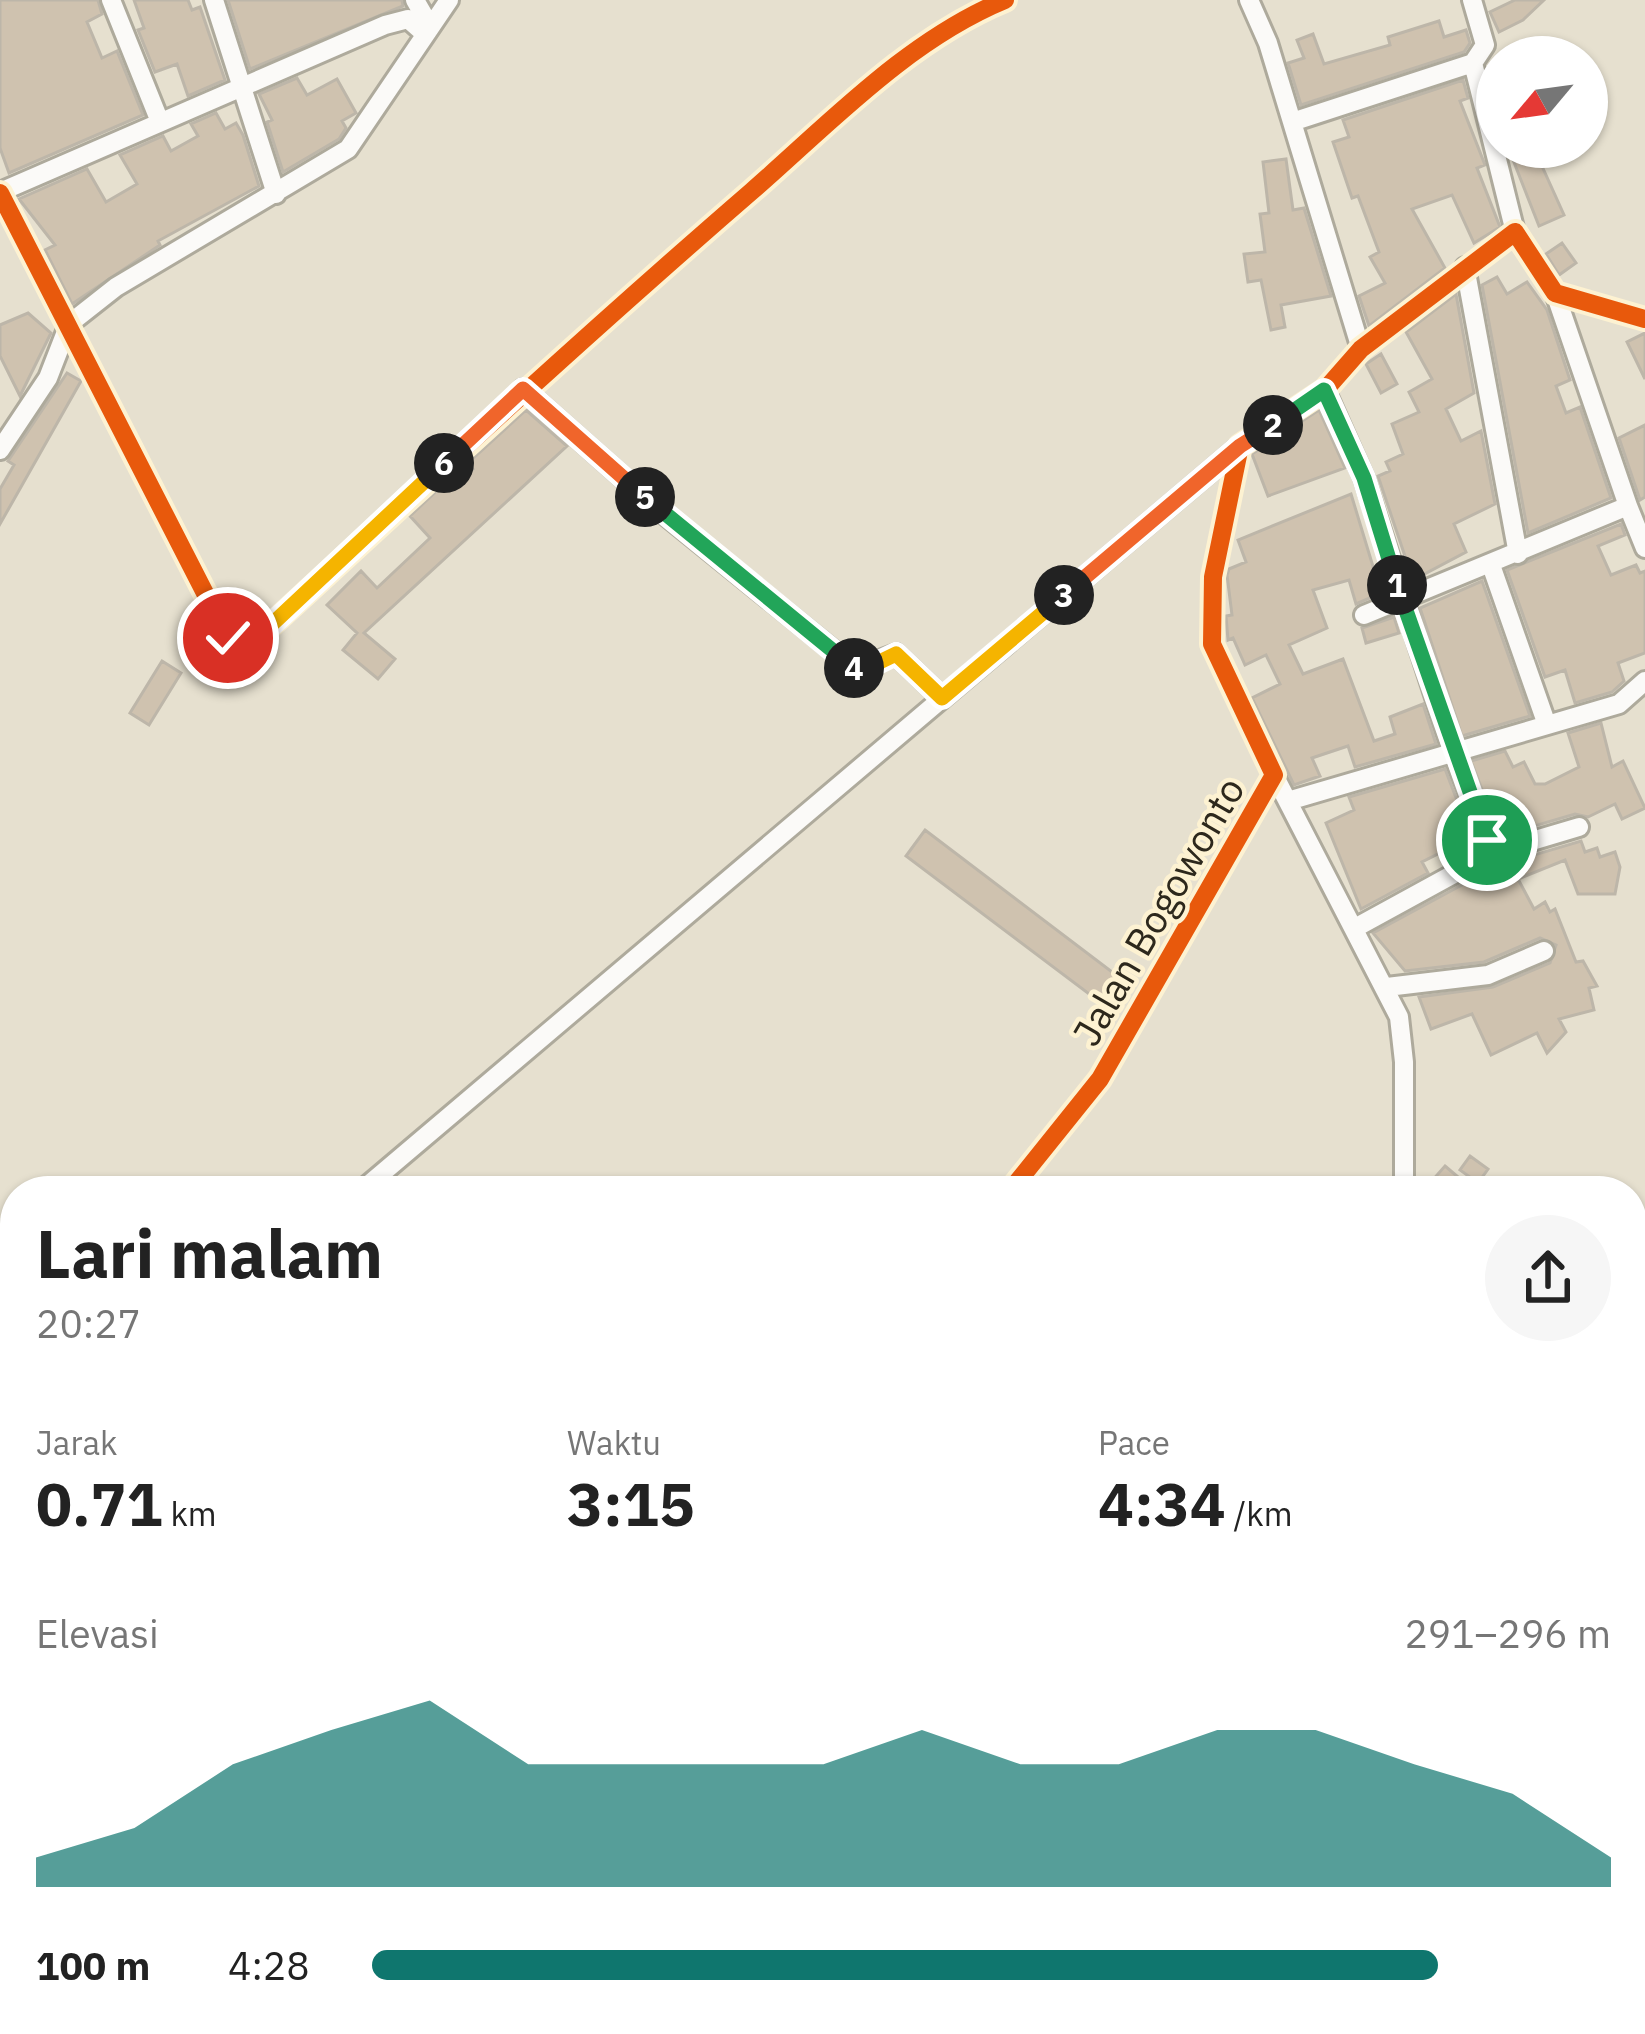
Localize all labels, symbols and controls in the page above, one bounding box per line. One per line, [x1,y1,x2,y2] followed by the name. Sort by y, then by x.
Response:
[1476,36,1608,168] north arrow
[1476,36,1608,168] map controls
[1243,395,1303,455] pin: 2
[1263,403,1283,446] text: 2
[414,433,474,493] pin: 6
[434,441,454,484] text: 6
[615,467,675,527] pin: 5
[635,475,655,518] text: 5
[1367,555,1427,615] pin: 1
[1387,563,1407,606] text: 1
[1034,565,1094,625] pin: 3
[1054,573,1074,616] text: 3
[177,587,279,689] pin
[195,605,261,671] icon: check
[824,638,884,698] pin: 4
[844,646,864,689] text: 4
[1060,768,1256,1054] street label: Jalan Bogowonto
[1436,789,1538,891] pin
[1454,807,1520,873] icon: arrive
[36,1210,383,1296] text: Lari malam
[1485,1215,1611,1341] button: share
[36,1298,141,1349] text: 20:27
[36,1421,117,1464] text: Jarak
[567,1421,661,1464] text: Waktu
[1098,1421,1170,1464] text: Pace
[36,1464,163,1543] text: 0.71
[567,1464,695,1543] text: 3:15
[1098,1464,1226,1543] text: 4:34
[163,1492,217,1535] text: km
[1226,1492,1292,1535] text: /km
[36,1608,159,1659] text: Elevasi
[1404,1608,1611,1659] text: 291–296 m
[36,1940,150,1991] text: 100 m
[228,1940,310,1991] text: 4:28

